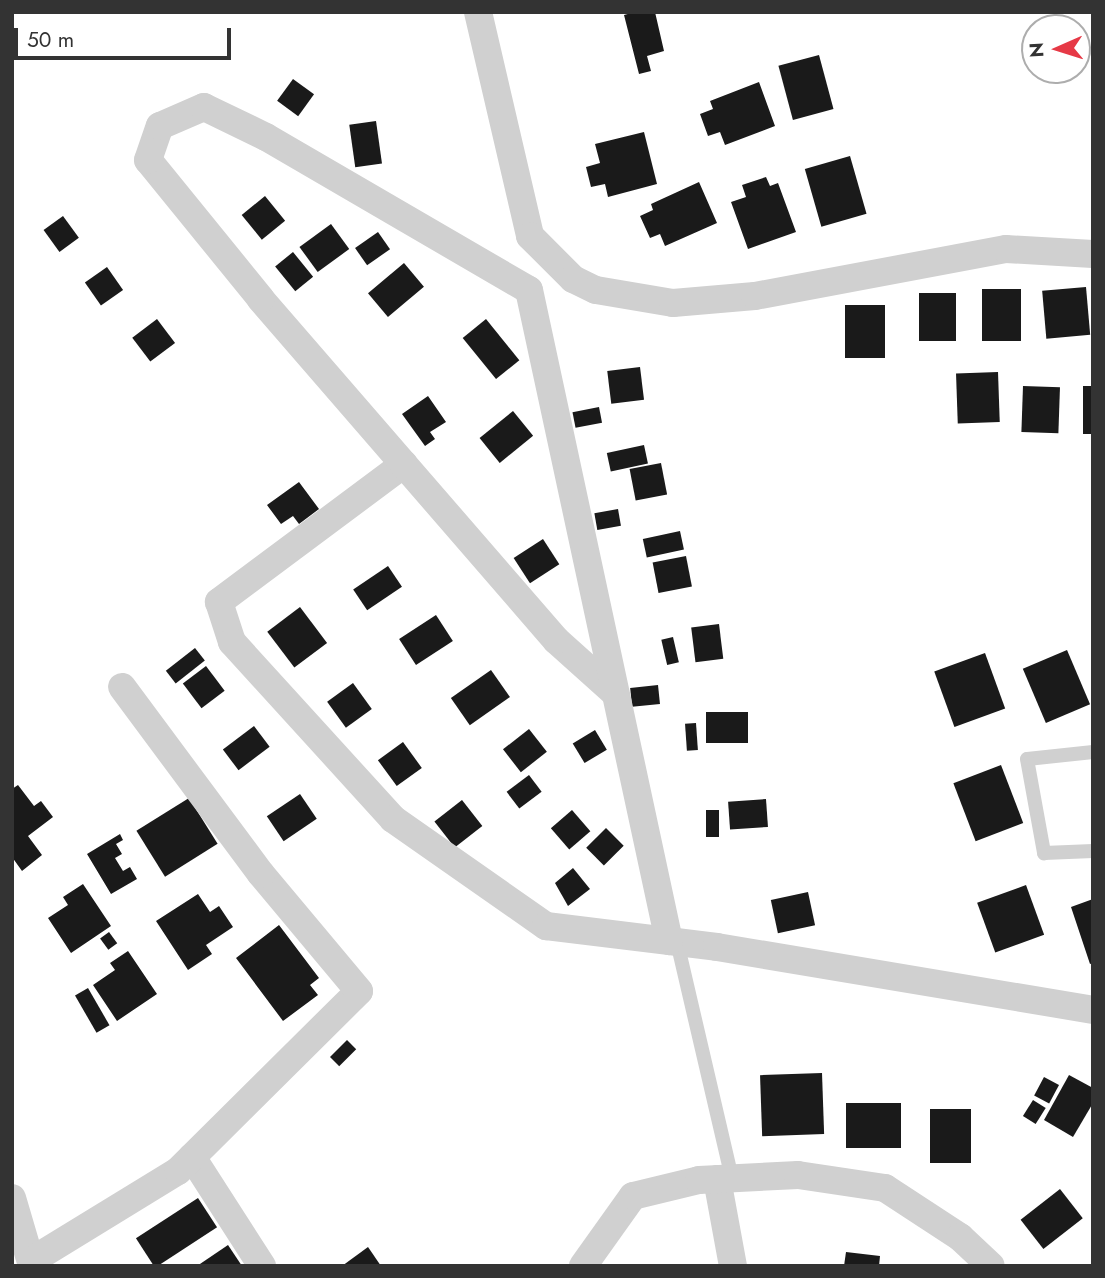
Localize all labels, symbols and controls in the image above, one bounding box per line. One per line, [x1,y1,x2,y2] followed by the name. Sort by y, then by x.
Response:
[18,14,234,58] scale bar
[1021,14,1091,84] north arrow
[27,25,74,55] text: 50 m
[1023,42,1050,58] text: N

